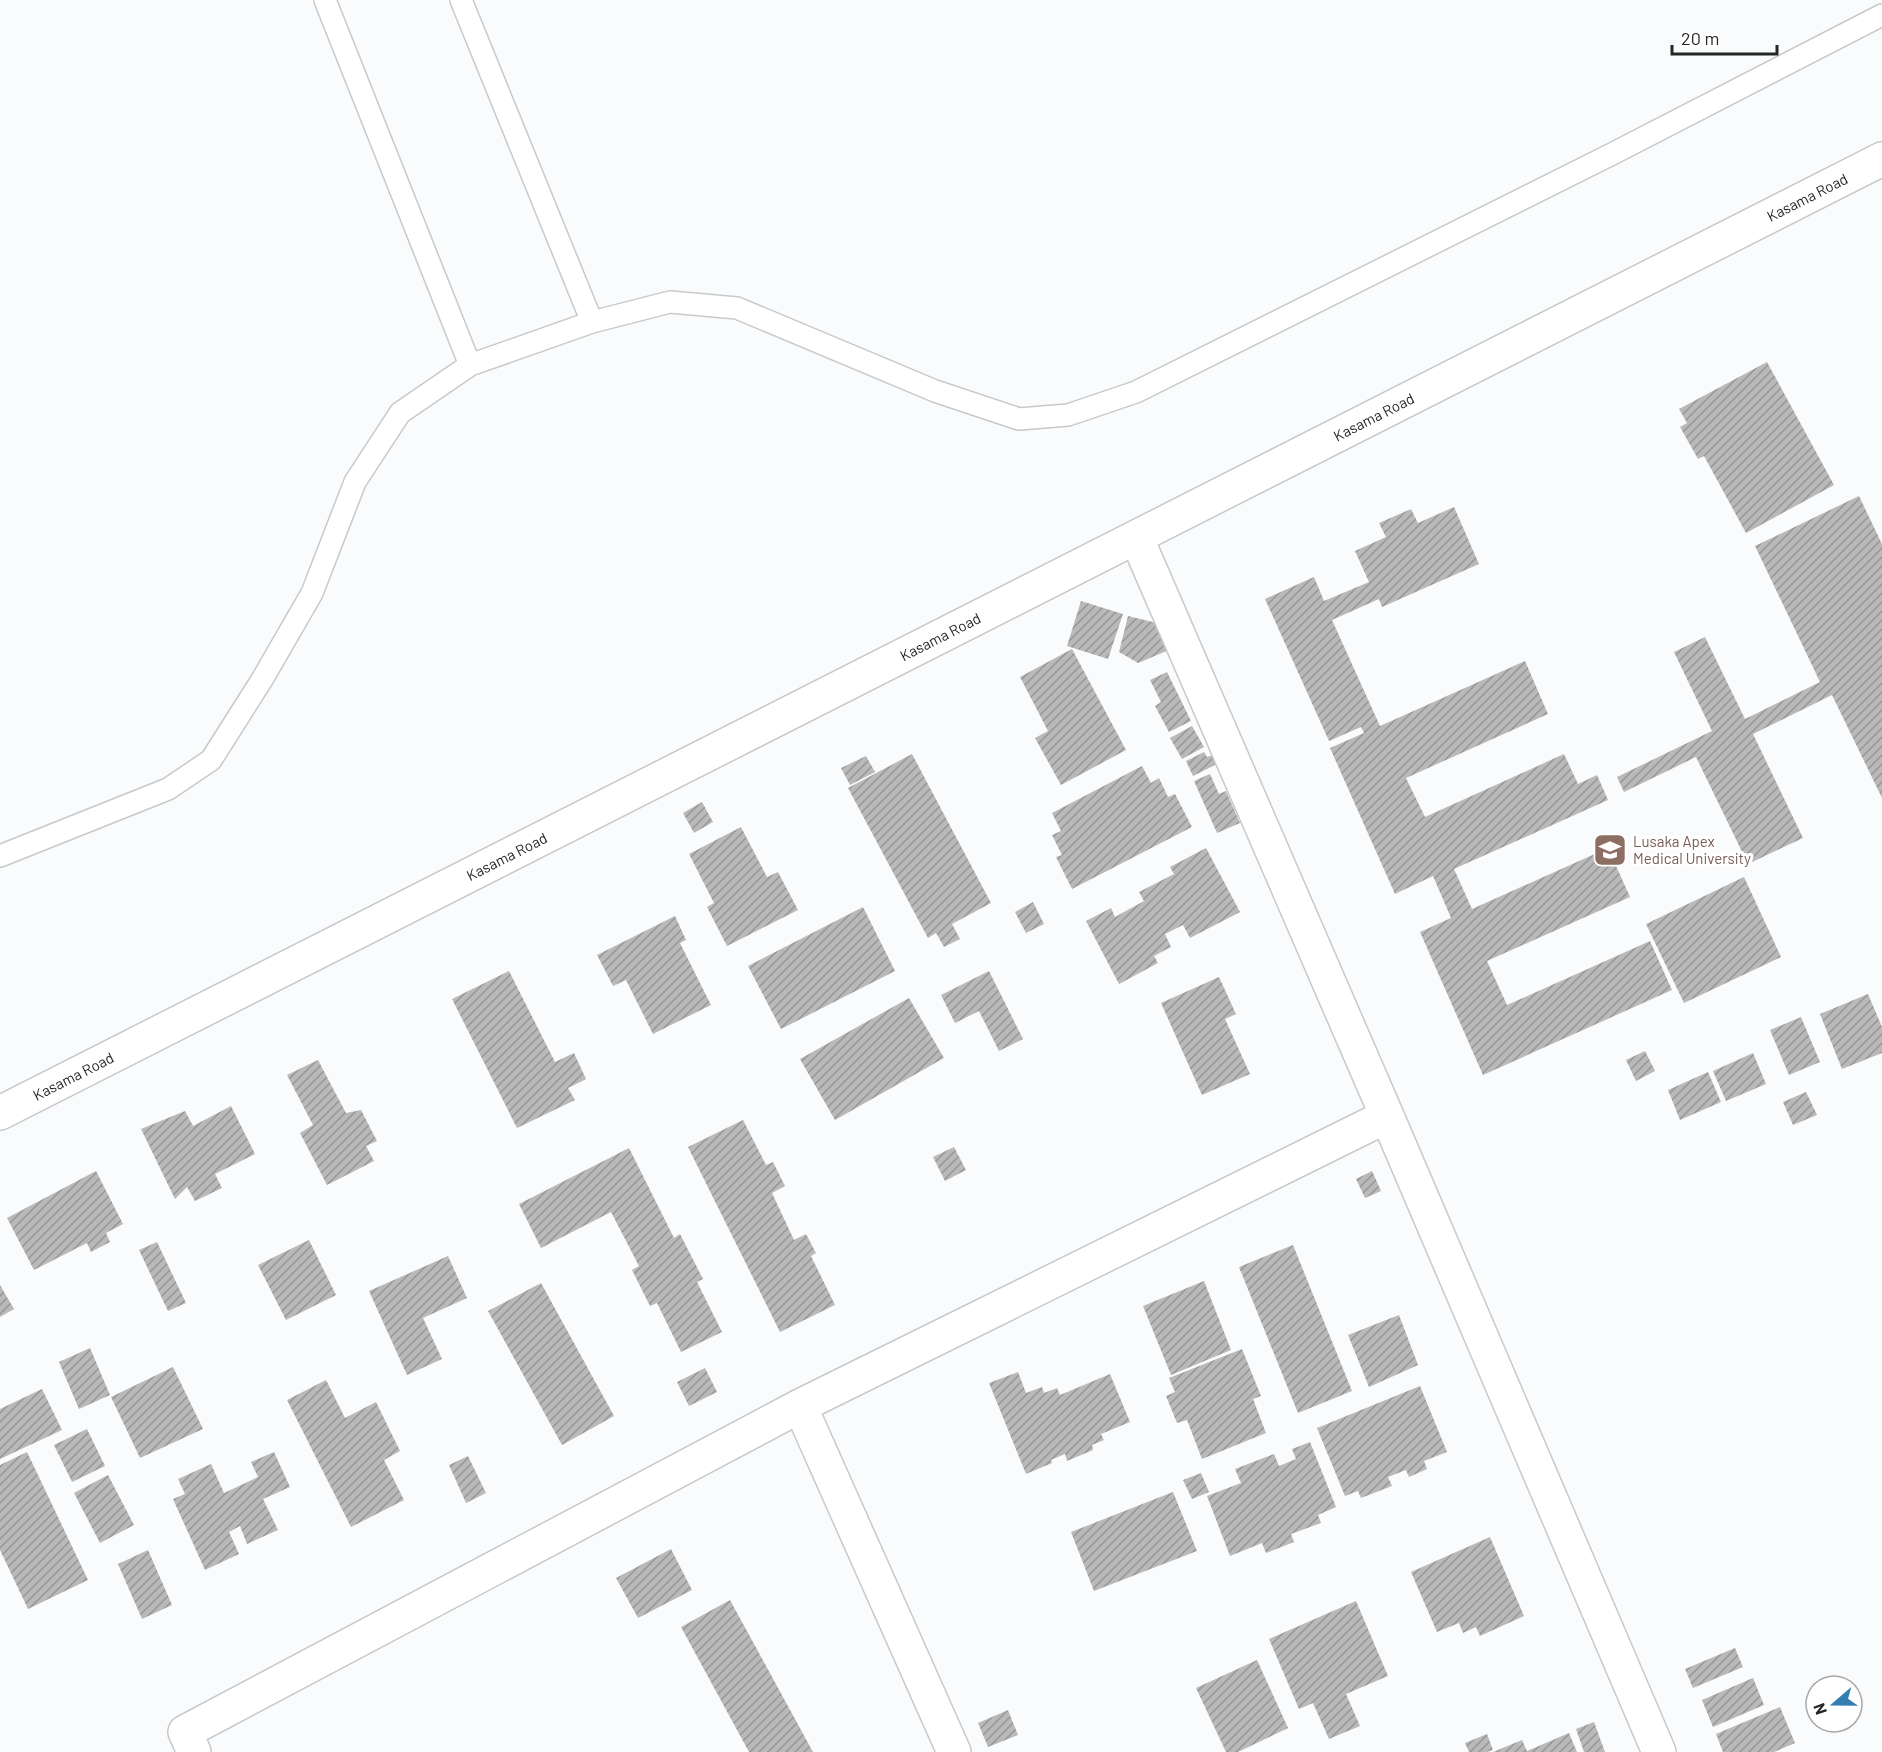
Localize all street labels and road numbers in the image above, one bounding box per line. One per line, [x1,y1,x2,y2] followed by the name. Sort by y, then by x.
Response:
[1764,169,1850,225] street label: Kasama Road
[1330,389,1417,445] street label: Kasama Road
[897,609,983,664] street label: Kasama Road
[463,828,550,884] street label: Kasama Road
[30,1048,116,1104] street label: Kasama Road

